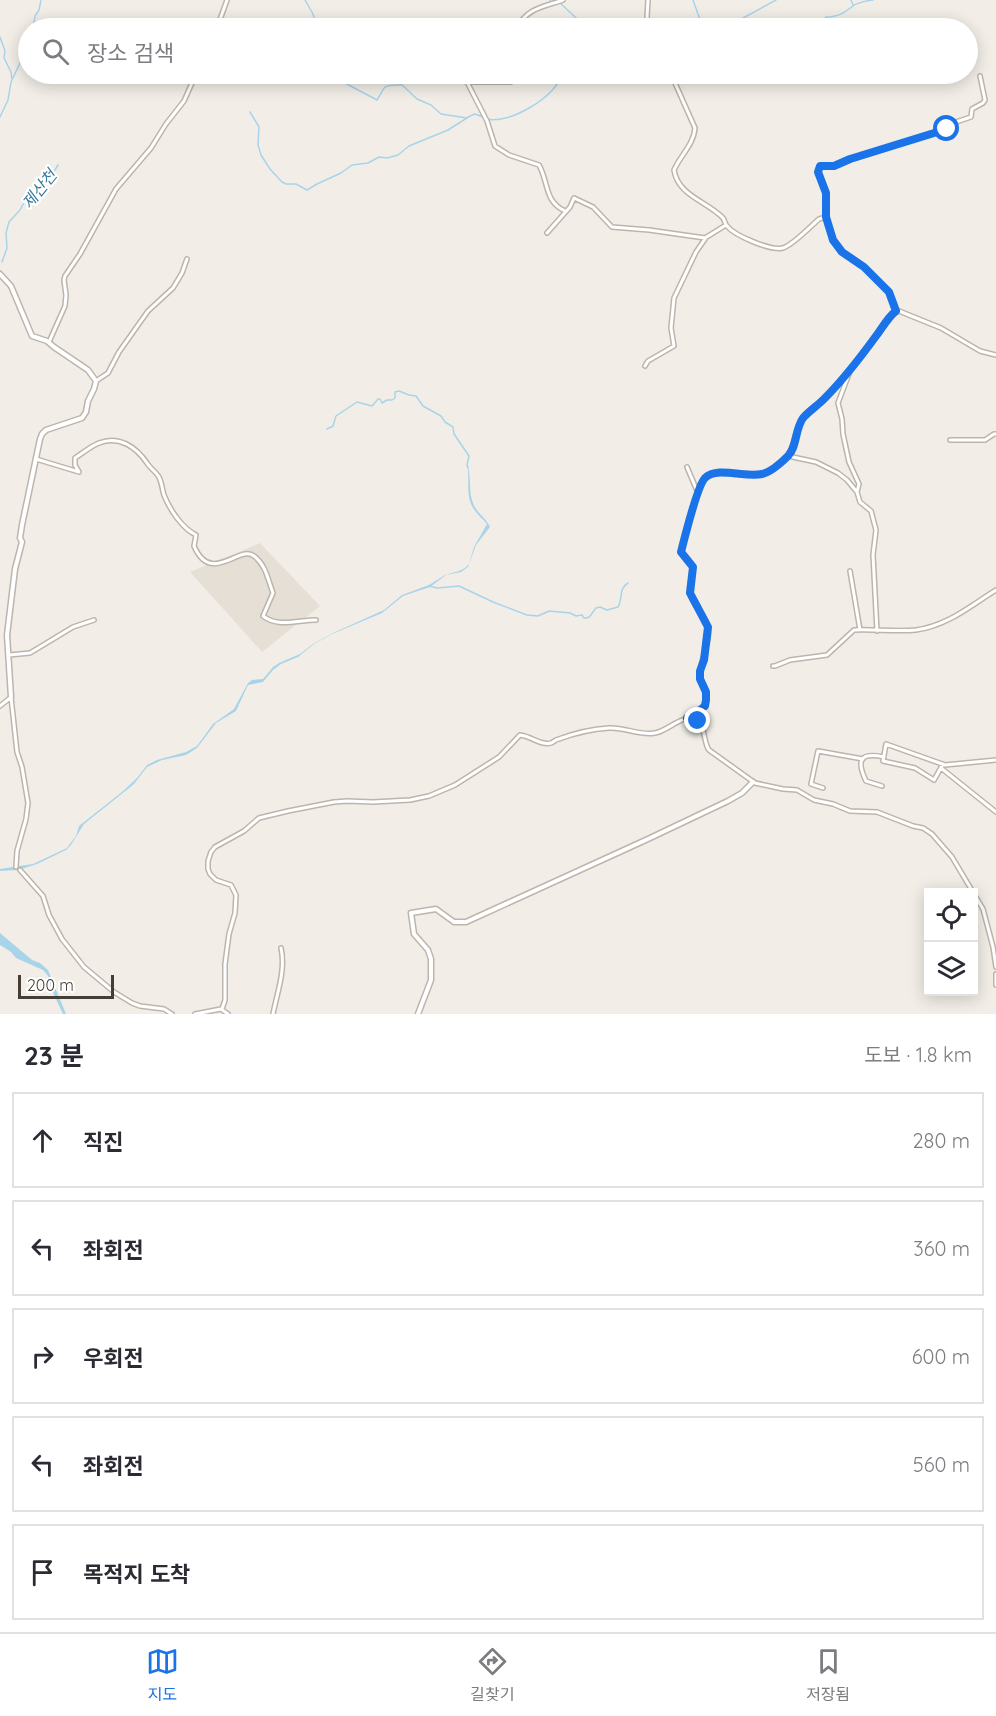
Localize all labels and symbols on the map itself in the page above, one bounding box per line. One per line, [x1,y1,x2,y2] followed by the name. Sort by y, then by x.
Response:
[933,115,959,141] route start
[17,164,62,212] water label: 제산천
[684,707,710,733] route end
[18,972,114,1000] scale bar

